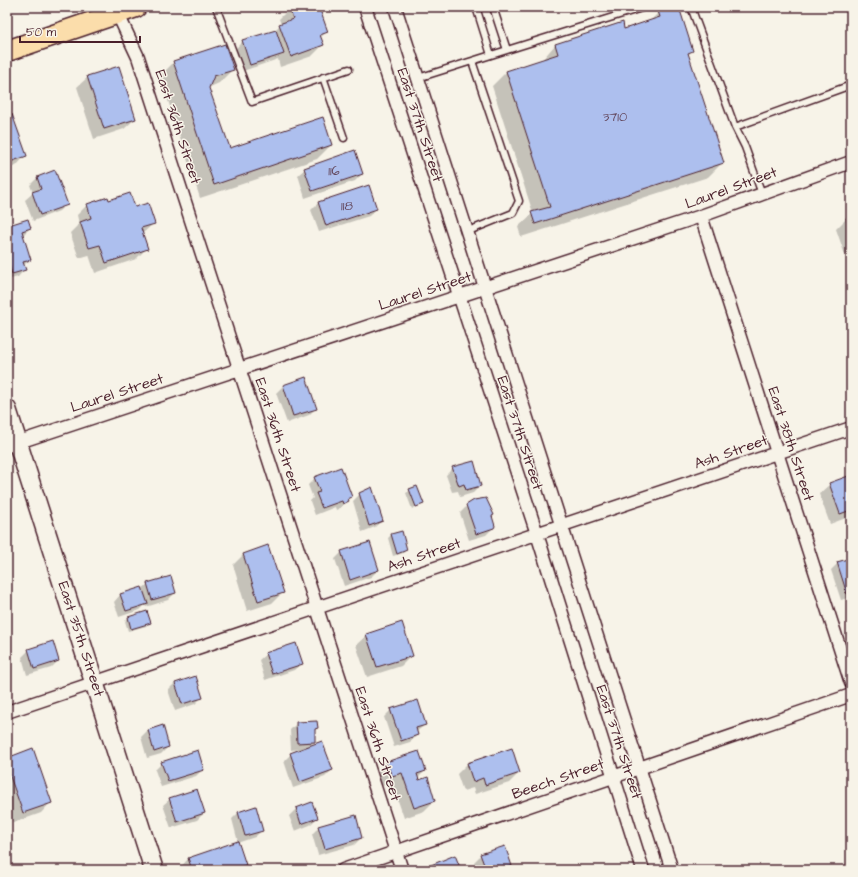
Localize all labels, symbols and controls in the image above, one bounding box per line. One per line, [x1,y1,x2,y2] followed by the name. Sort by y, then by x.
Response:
[20,18,140,44] scale bar
[26,24,57,41] text: 50 m
[392,65,448,185] street label: East 37th Street
[150,67,206,187] street label: East 36th Street
[603,108,627,126] house number: 3710
[328,162,340,180] house number: 116
[682,162,780,214] street label: Laurel Street
[341,197,353,215] house number: 118
[376,266,474,316] street label: Laurel Street
[68,368,166,418] street label: Laurel Street
[492,373,548,493] street label: East 37th Street
[250,375,306,495] street label: East 36th Street
[763,384,819,504] street label: East 38th Street
[691,430,771,474] street label: Ash Street
[384,533,464,577] street label: Ash Street
[52,579,110,699] street label: East 35th Street
[591,682,647,802] street label: East 37th Street
[350,684,406,804] street label: East 36th Street
[509,753,607,805] street label: Beech Street

